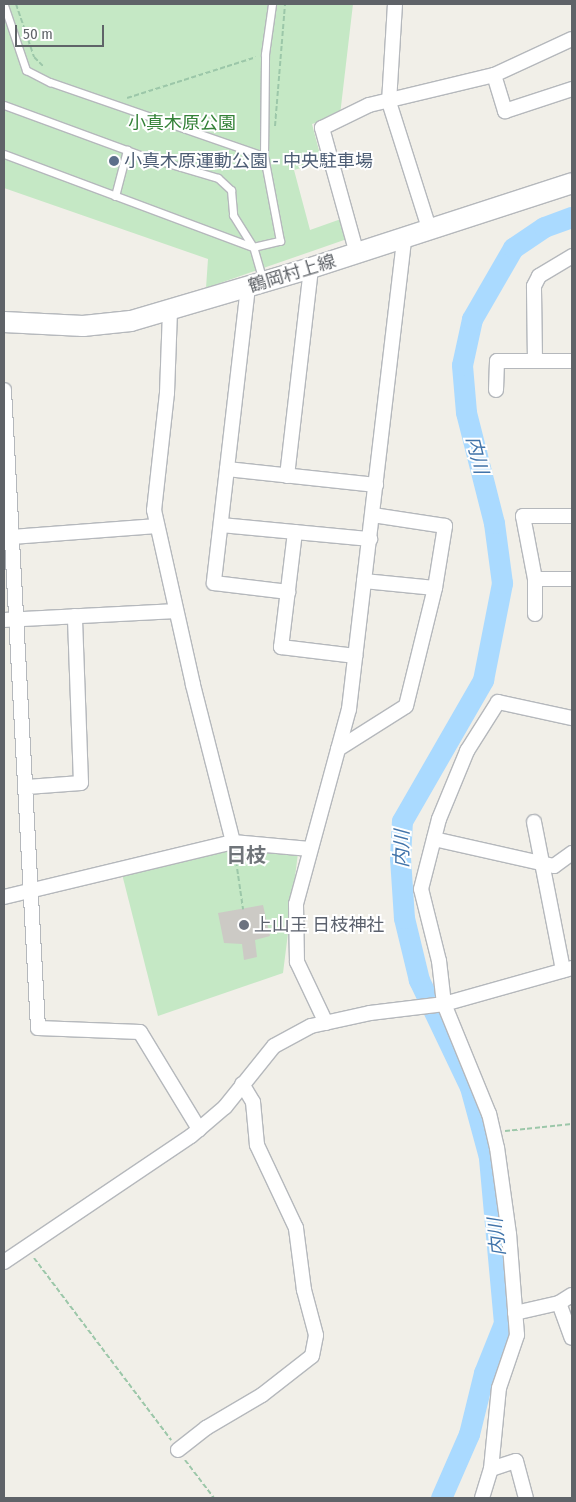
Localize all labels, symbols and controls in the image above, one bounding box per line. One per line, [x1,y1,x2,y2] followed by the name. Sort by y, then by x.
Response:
[18,15,106,47] scale bar
[23,25,53,43] text: 50 m
[128,112,236,134] park label: 小真木原公園
[124,150,373,172] place label: 小真木原運動公園 - 中央駐車場
[108,155,120,167] marker: 小真木原運動公園 - 中央駐車場
[246,251,338,297] street label: 鶴岡村上線
[461,434,493,476] water label: 内川
[390,830,414,868] water label: 内川
[226,843,266,867] district label: 日枝
[254,914,384,936] place label: 上山王 日枝神社
[238,919,250,931] marker: 上山王 日枝神社
[484,1217,510,1257] water label: 内川

